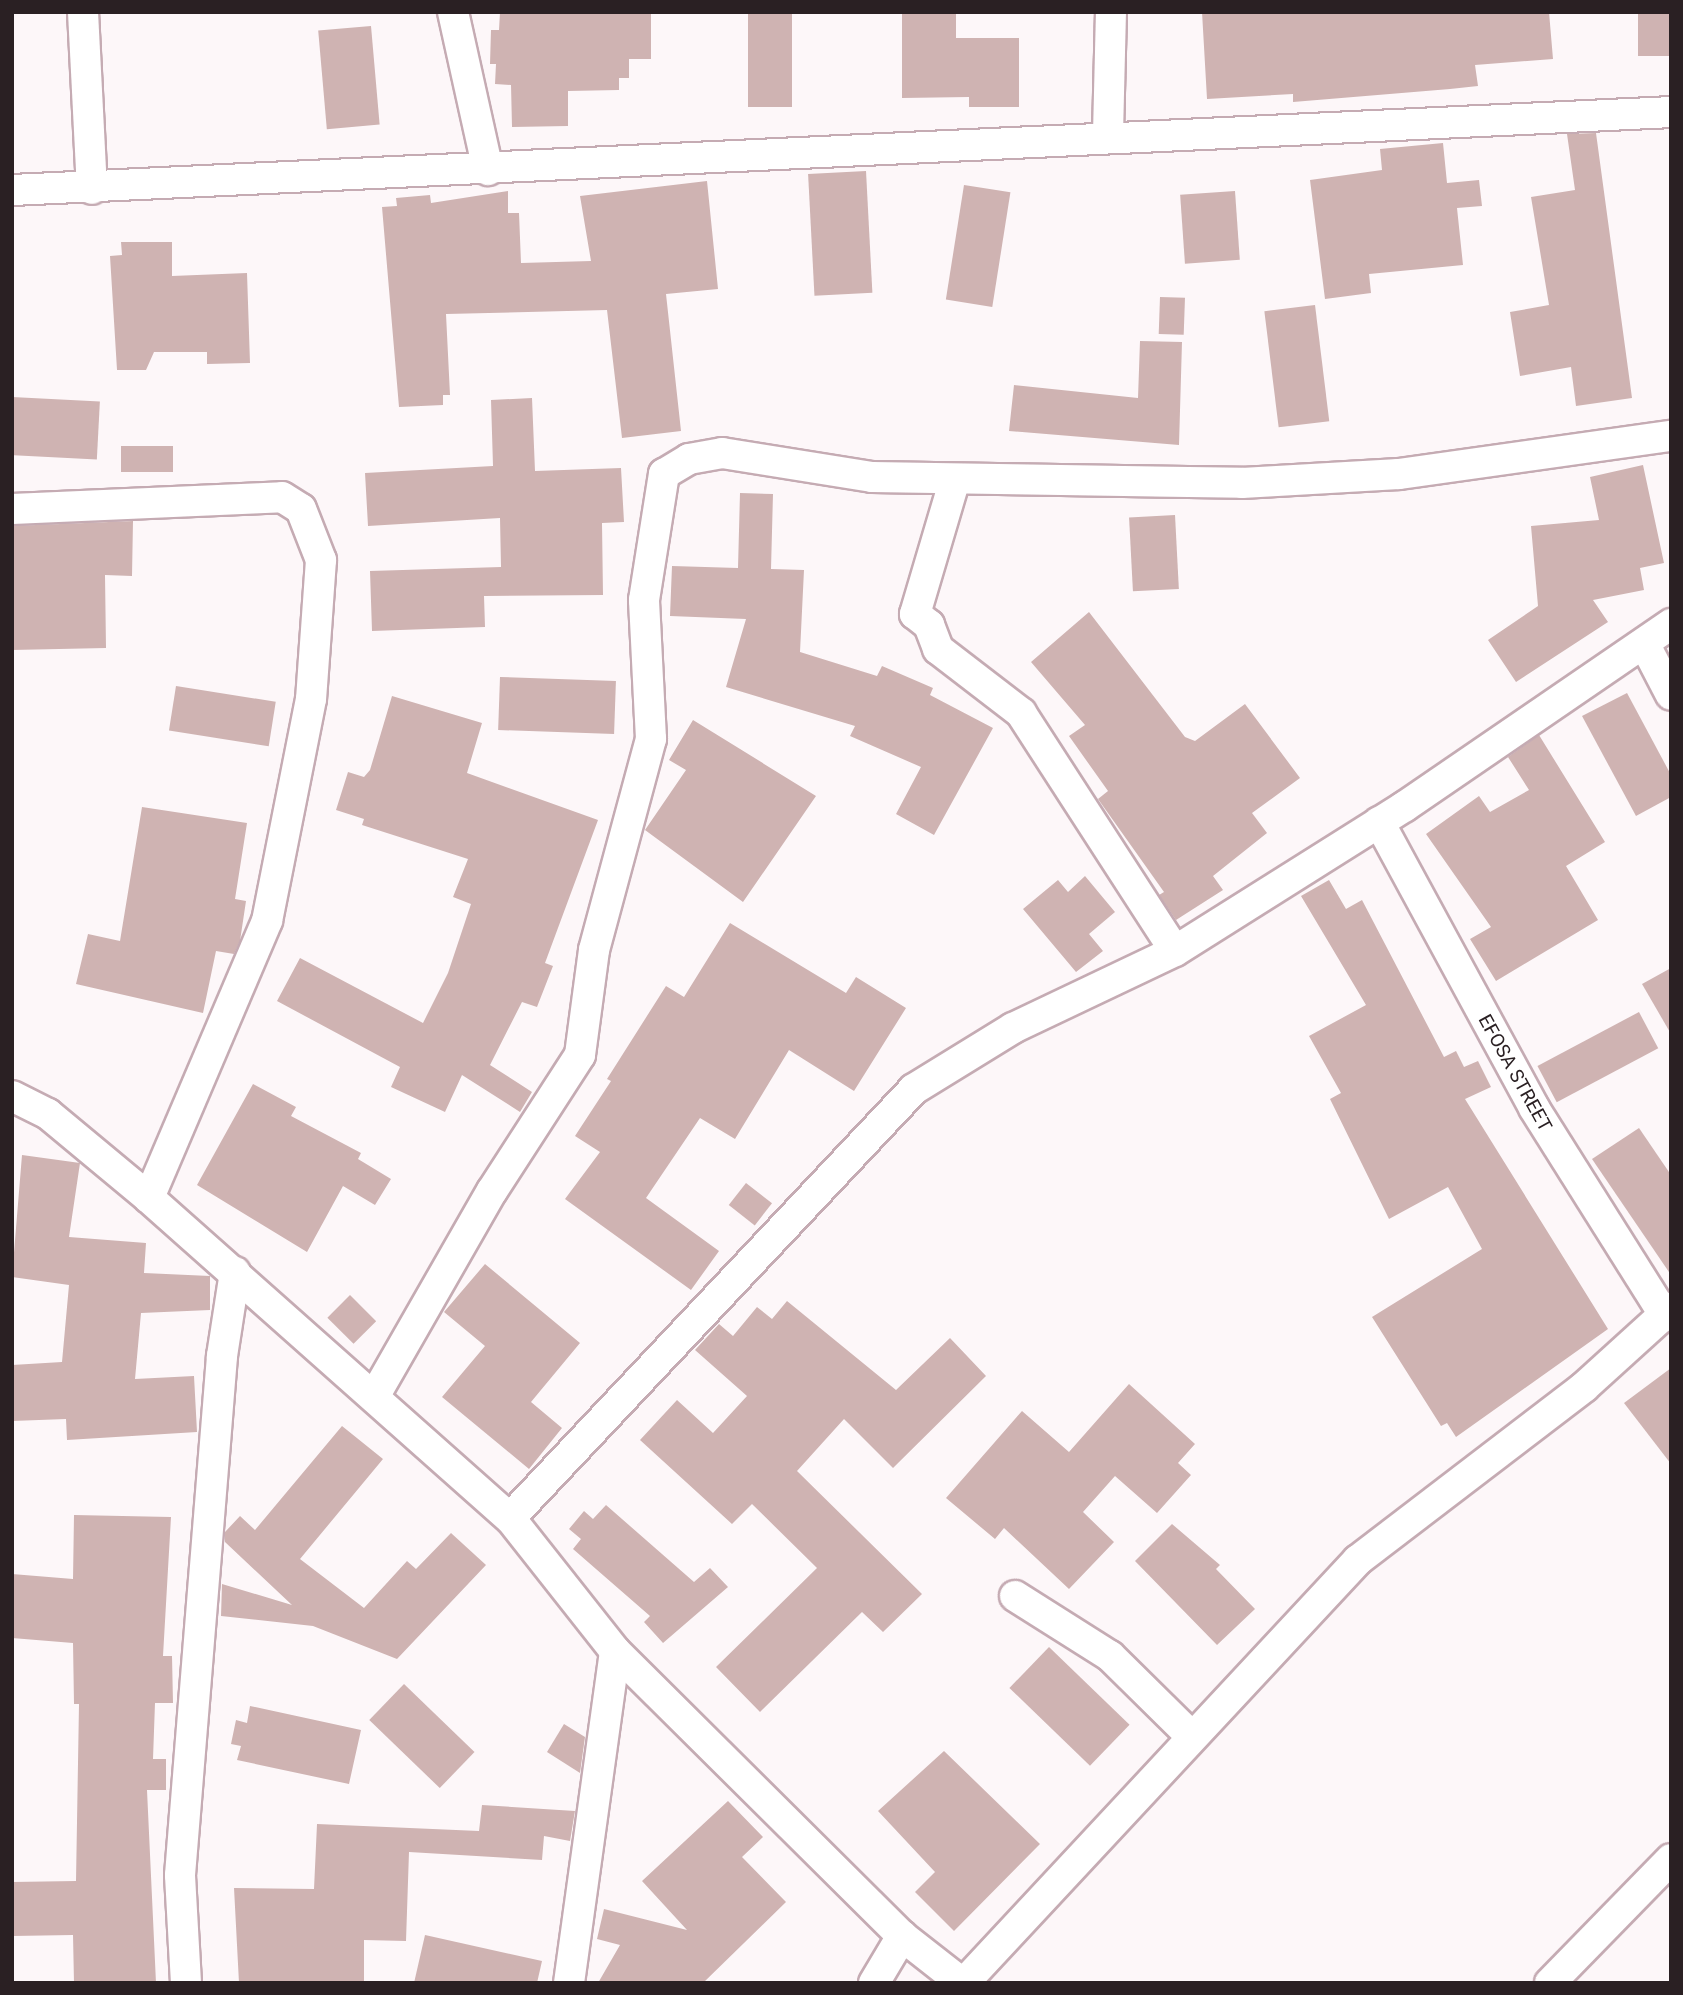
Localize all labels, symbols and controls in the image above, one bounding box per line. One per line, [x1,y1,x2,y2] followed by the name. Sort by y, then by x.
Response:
[1473,1011,1557,1135] street label: EFOSA STREET

